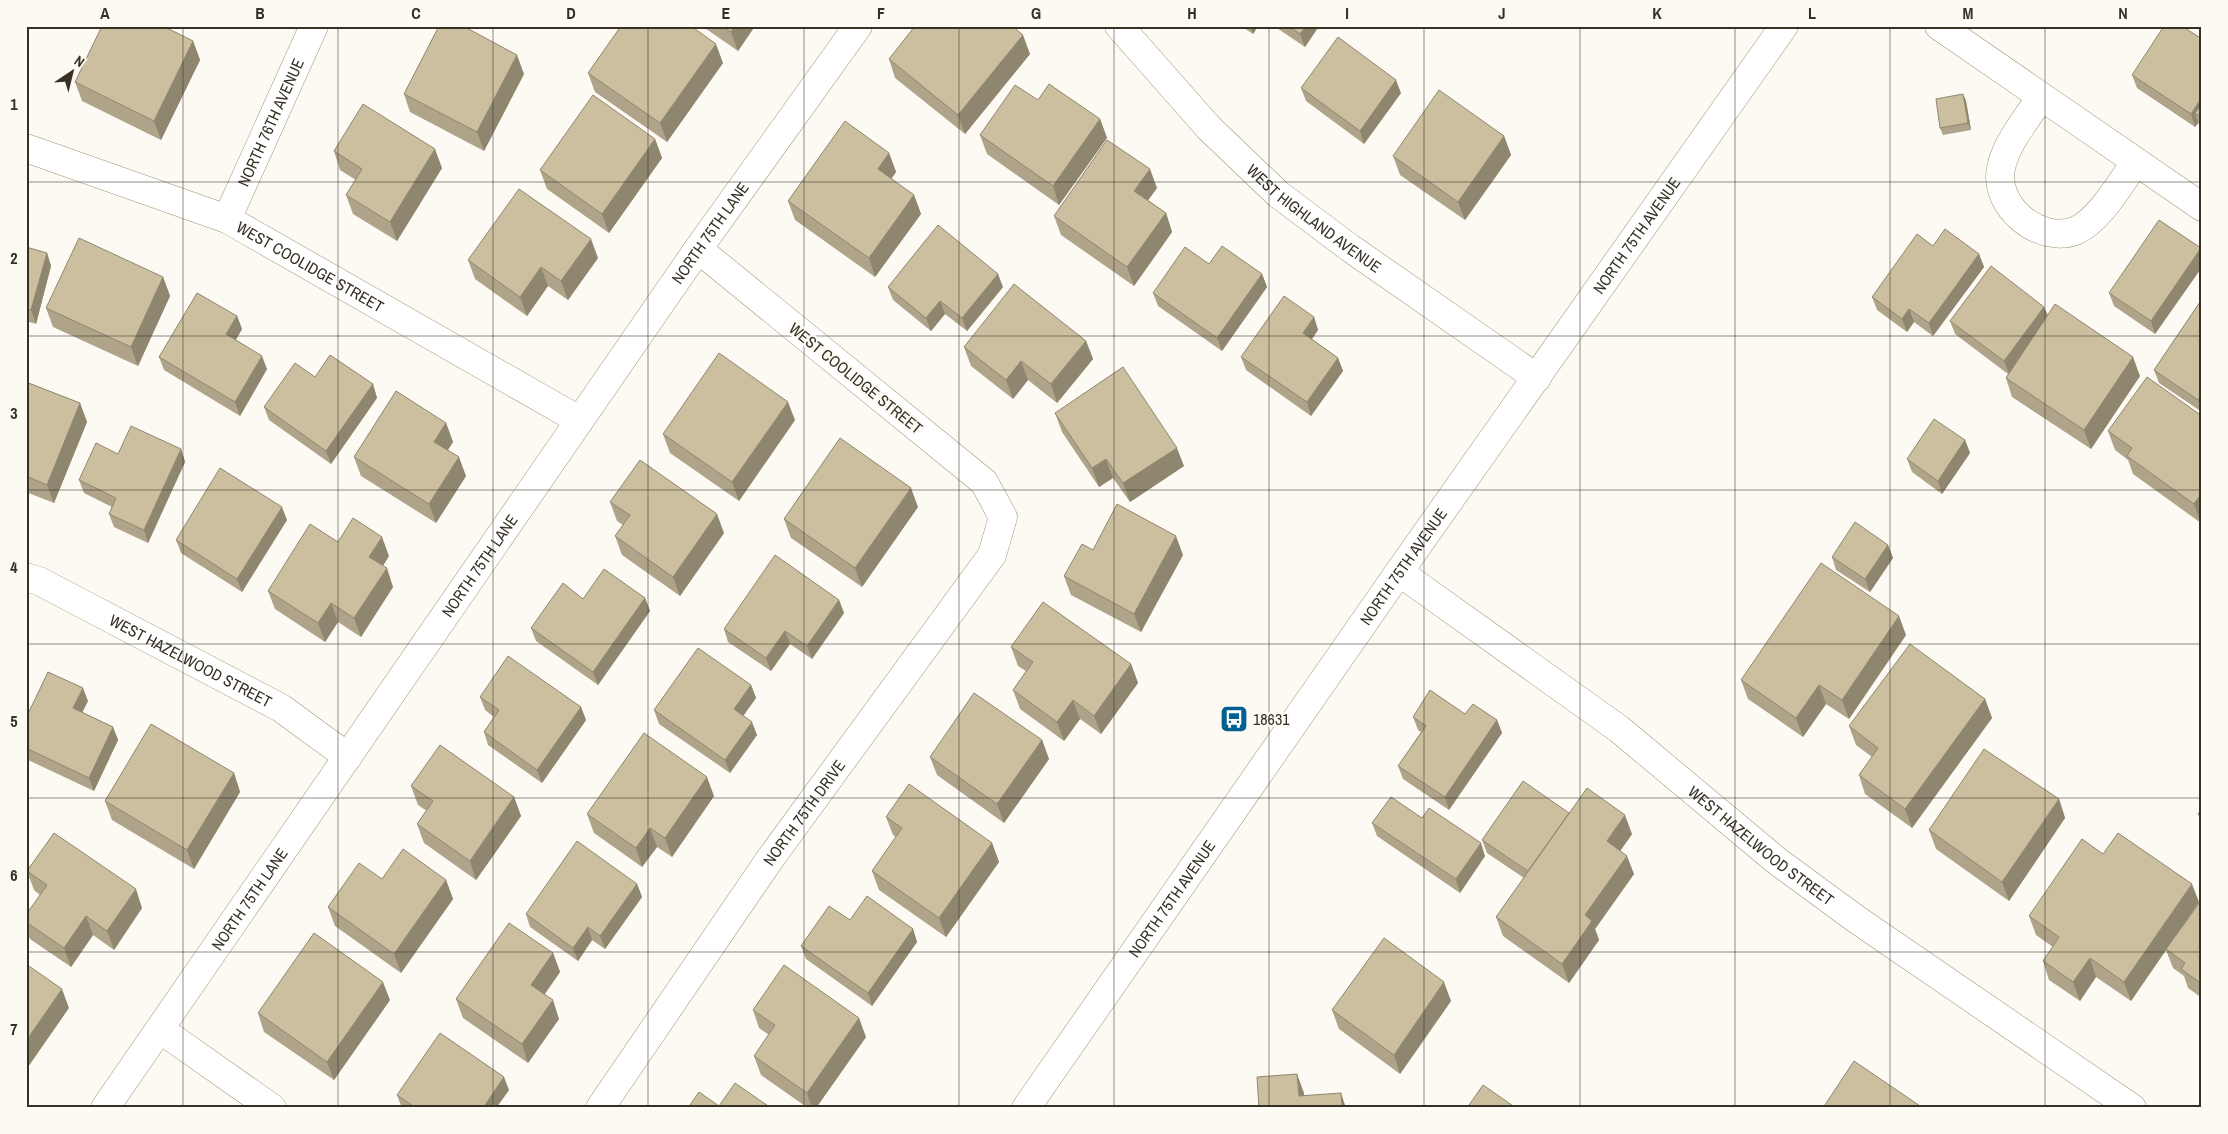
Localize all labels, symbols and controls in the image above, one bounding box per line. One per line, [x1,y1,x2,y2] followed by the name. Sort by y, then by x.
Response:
[100,2,110,24] text: A
[255,2,265,24] text: B
[411,2,421,24] text: C
[566,2,576,24] text: D
[722,2,731,24] text: E
[877,2,885,24] text: F
[1031,2,1041,24] text: G
[1187,2,1197,24] text: H
[1345,2,1349,24] text: I
[1498,2,1506,24] text: J
[1652,2,1662,24] text: K
[1808,2,1816,24] text: L
[1963,2,1974,24] text: M
[2118,2,2128,24] text: N
[48,48,98,98] north arrow
[71,52,88,71] text: N
[232,55,309,190] street label: NORTH 76TH AVENUE
[10,93,18,115] text: 1
[1242,159,1386,278] street label: WEST HIGHLAND AVENUE
[1588,172,1685,298] street label: NORTH 75TH AVENUE
[666,177,754,288] street label: NORTH 75TH LANE
[233,216,388,317] street label: WEST COOLIDGE STREET
[10,247,18,269] text: 2
[785,317,927,439] street label: WEST COOLIDGE STREET
[10,402,18,424] text: 3
[1354,503,1452,629] street label: NORTH 75TH AVENUE
[436,510,523,621] street label: NORTH 75TH LANE
[10,556,18,578] text: 4
[106,609,276,712] street label: WEST HAZELWOOD STREET
[1219,704,1249,734] bus stop icon: 18631
[1253,708,1290,730] place label: 18631
[10,710,18,732] text: 5
[758,755,850,870] street label: NORTH 75TH DRIVE
[1684,780,1838,910] street label: WEST HAZELWOOD STREET
[1123,836,1220,962] street label: NORTH 75TH AVENUE
[206,843,292,955] street label: NORTH 75TH LANE
[10,864,18,886] text: 6
[10,1018,18,1040] text: 7

